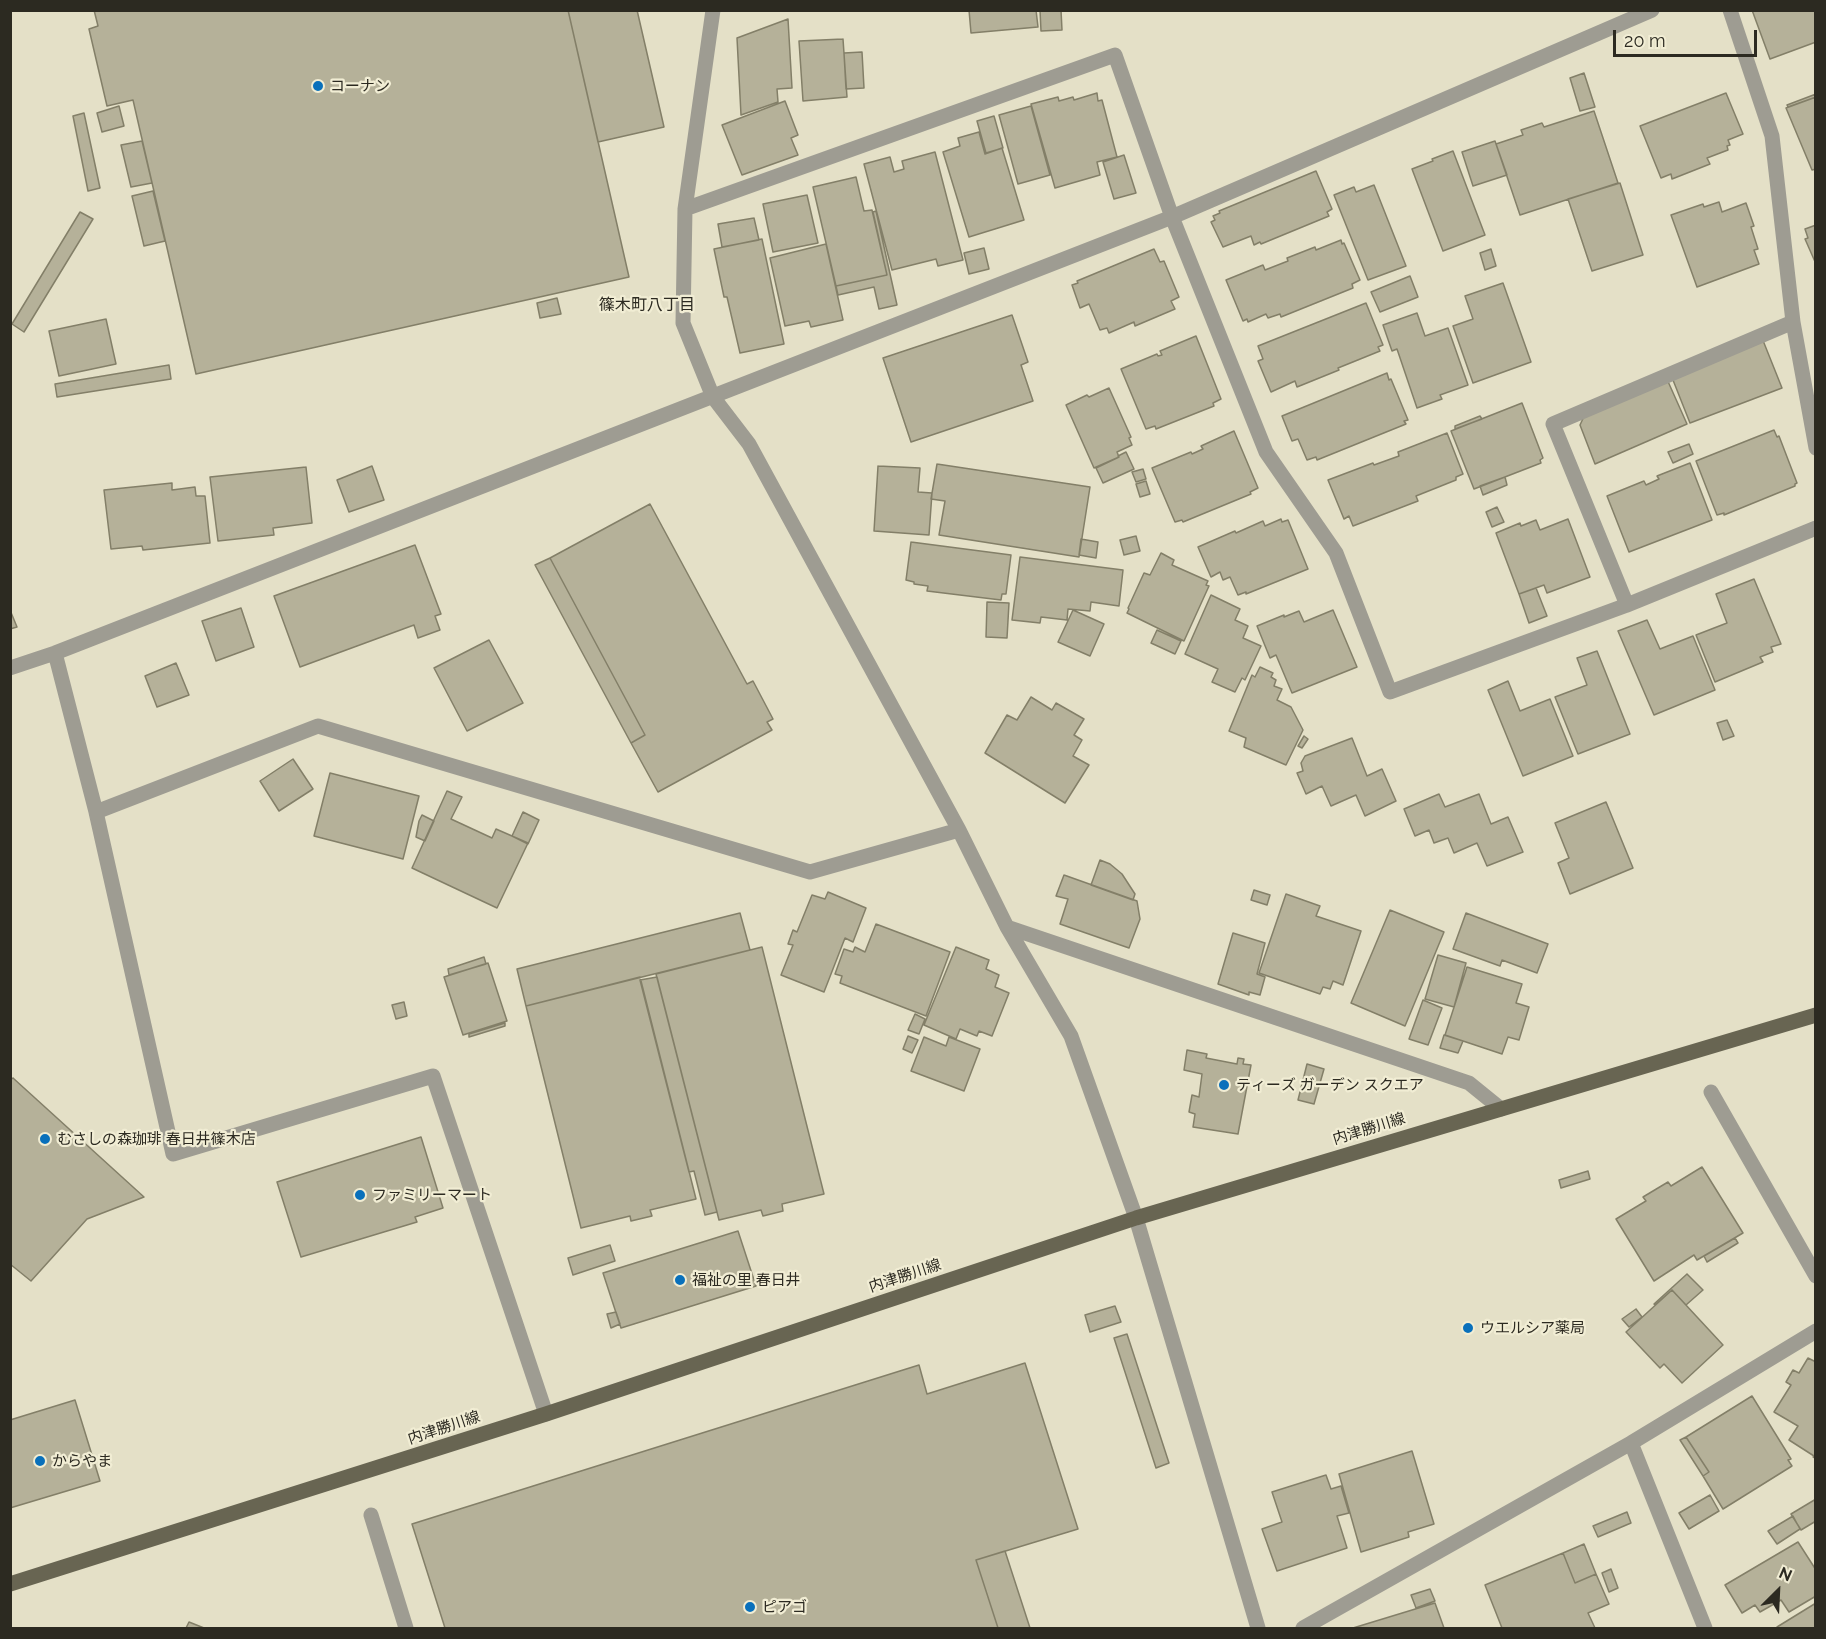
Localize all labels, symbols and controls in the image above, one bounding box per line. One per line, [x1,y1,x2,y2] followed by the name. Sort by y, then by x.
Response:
[1616,18,1760,56] scale bar
[1624,30,1666,51] text: 20 m
[330,77,390,95] place label: コーナン
[311,79,325,93] marker: コーナン
[599,295,695,315] district label: 篠木町八丁目
[1236,1076,1424,1094] place label: ティーズ ガーデン スクエア
[1217,1078,1231,1092] marker: ティーズ ガーデン スクエア
[1331,1109,1407,1149] street label: 内津勝川線
[57,1130,256,1148] place label: むさしの森珈琲 春日井篠木店
[38,1132,52,1146] marker: むさしの森珈琲 春日井篠木店
[372,1186,492,1204] place label: ファミリーマート
[353,1188,367,1202] marker: ファミリーマート
[867,1256,943,1296] street label: 内津勝川線
[692,1271,801,1289] place label: 福祉の里 春日井
[673,1273,687,1287] marker: 福祉の里 春日井
[1480,1319,1585,1337] place label: ウエルシア薬局
[1461,1321,1475,1335] marker: ウエルシア薬局
[406,1408,482,1448] street label: 内津勝川線
[52,1452,112,1470] place label: からやま
[33,1454,47,1468] marker: からやま
[1748,1561,1808,1621] north arrow
[1776,1563,1795,1585] text: N
[762,1598,807,1616] place label: ピアゴ
[743,1600,757,1614] marker: ピアゴ

